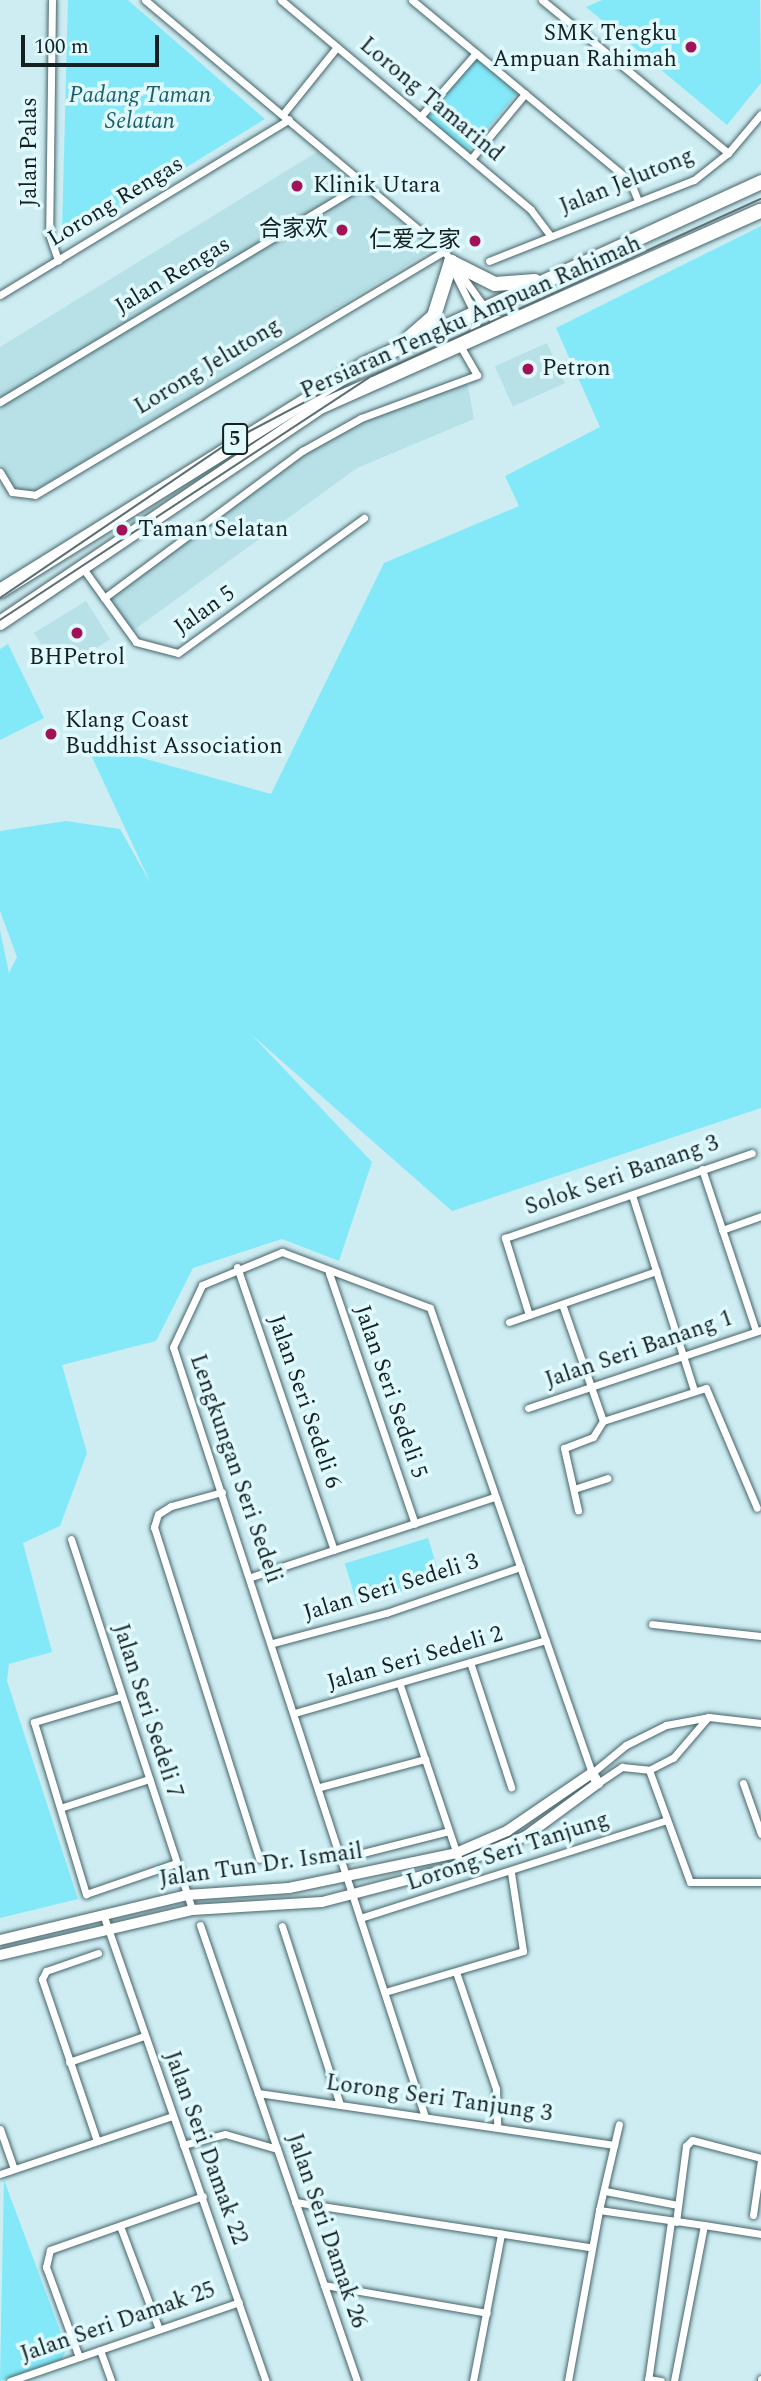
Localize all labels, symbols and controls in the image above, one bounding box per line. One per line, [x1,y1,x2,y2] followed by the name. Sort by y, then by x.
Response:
[492,20,677,74] place label: SMK Tengku Ampuan Rahimah
[24,21,163,65] scale bar
[34,31,89,63] text: 100 m
[353,32,509,168] street label: Lorong Tamarind
[683,39,699,55] marker: SMK Tengku Ampuan Rahimah
[69,82,211,136] park label: Padang Taman Selatan
[16,97,44,207] street label: Jalan Palas
[556,143,698,221] street label: Jalan Jelutong
[43,151,189,253] street label: Lorong Rengas
[313,172,440,200] place label: Klinik Utara
[287,176,307,196] marker: Klinik Utara
[259,216,328,244] place label: 合家欢
[334,222,350,238] marker: 合家欢
[369,227,461,255] place label: 仁爱之家
[297,230,645,406] street label: Persiaran Tengku Ampuan Rahimah
[110,231,236,321] street label: Jalan Rengas
[467,233,483,249] marker: 仁爱之家
[130,312,286,422] street label: Lorong Jelutong
[542,355,611,383] place label: Petron
[520,361,536,377] marker: Petron
[221,422,249,457] road number: 5
[138,516,288,544] place label: Taman Selatan
[112,520,132,540] marker: Taman Selatan
[169,580,241,642] street label: Jalan 5
[69,625,85,641] marker: BHPetrol
[29,644,125,672] place label: BHPetrol
[65,707,283,761] place label: Klang Coast Buddhist Association
[43,726,59,742] marker: Klang Coast Buddhist Association
[522,1130,722,1222] street label: Solok Seri Banang 3
[347,1302,433,1482] street label: Jalan Seri Sedeli 5
[542,1305,736,1395] street label: Jalan Seri Banang 1
[261,1312,347,1492] street label: Jalan Seri Sedeli 6
[183,1351,287,1587] street label: Lengkungan Seri Sedeli
[300,1548,482,1628] street label: Jalan Seri Sedeli 3
[106,1620,188,1802] street label: Jalan Seri Sedeli 7
[324,1621,506,1697] street label: Jalan Seri Sedeli 2
[403,1806,613,1898] street label: Lorong Seri Tanjung
[158,1838,364,1894] street label: Jalan Tun Dr. Ismail
[157,2047,253,2249] street label: Jalan Seri Damak 22
[324,2069,554,2129] street label: Lorong Seri Tanjung 3
[280,2130,372,2332] street label: Jalan Seri Damak 26
[17,2277,219,2369] street label: Jalan Seri Damak 25

